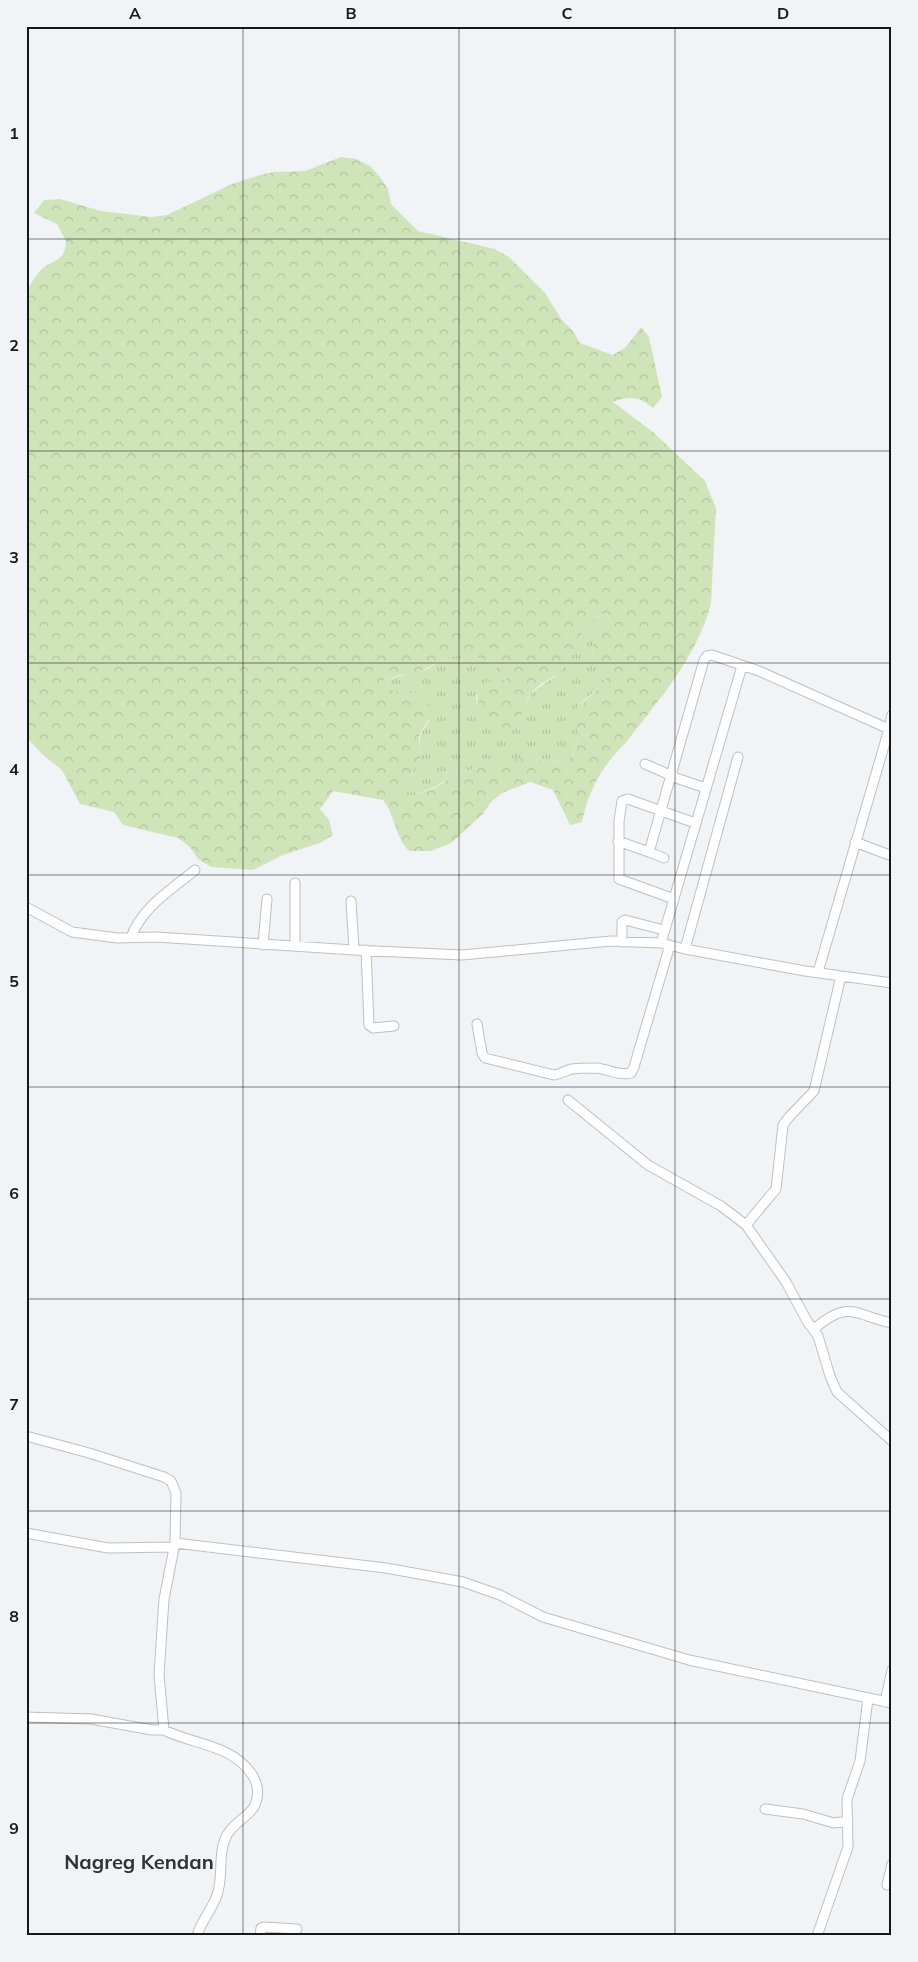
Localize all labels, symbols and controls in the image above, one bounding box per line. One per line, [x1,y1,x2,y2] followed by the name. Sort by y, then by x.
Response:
[129,3,141,23] text: A
[345,3,357,23] text: B
[562,3,573,23] text: C
[777,3,789,23] text: D
[9,123,19,143] text: 1
[9,335,19,355] text: 2
[9,547,19,567] text: 3
[9,759,19,779] text: 4
[9,971,19,991] text: 5
[9,1183,19,1203] text: 6
[9,1394,19,1414] text: 7
[9,1606,19,1626] text: 8
[9,1818,19,1838] text: 9
[64,1849,214,1874] district label: Nagreg Kendan

